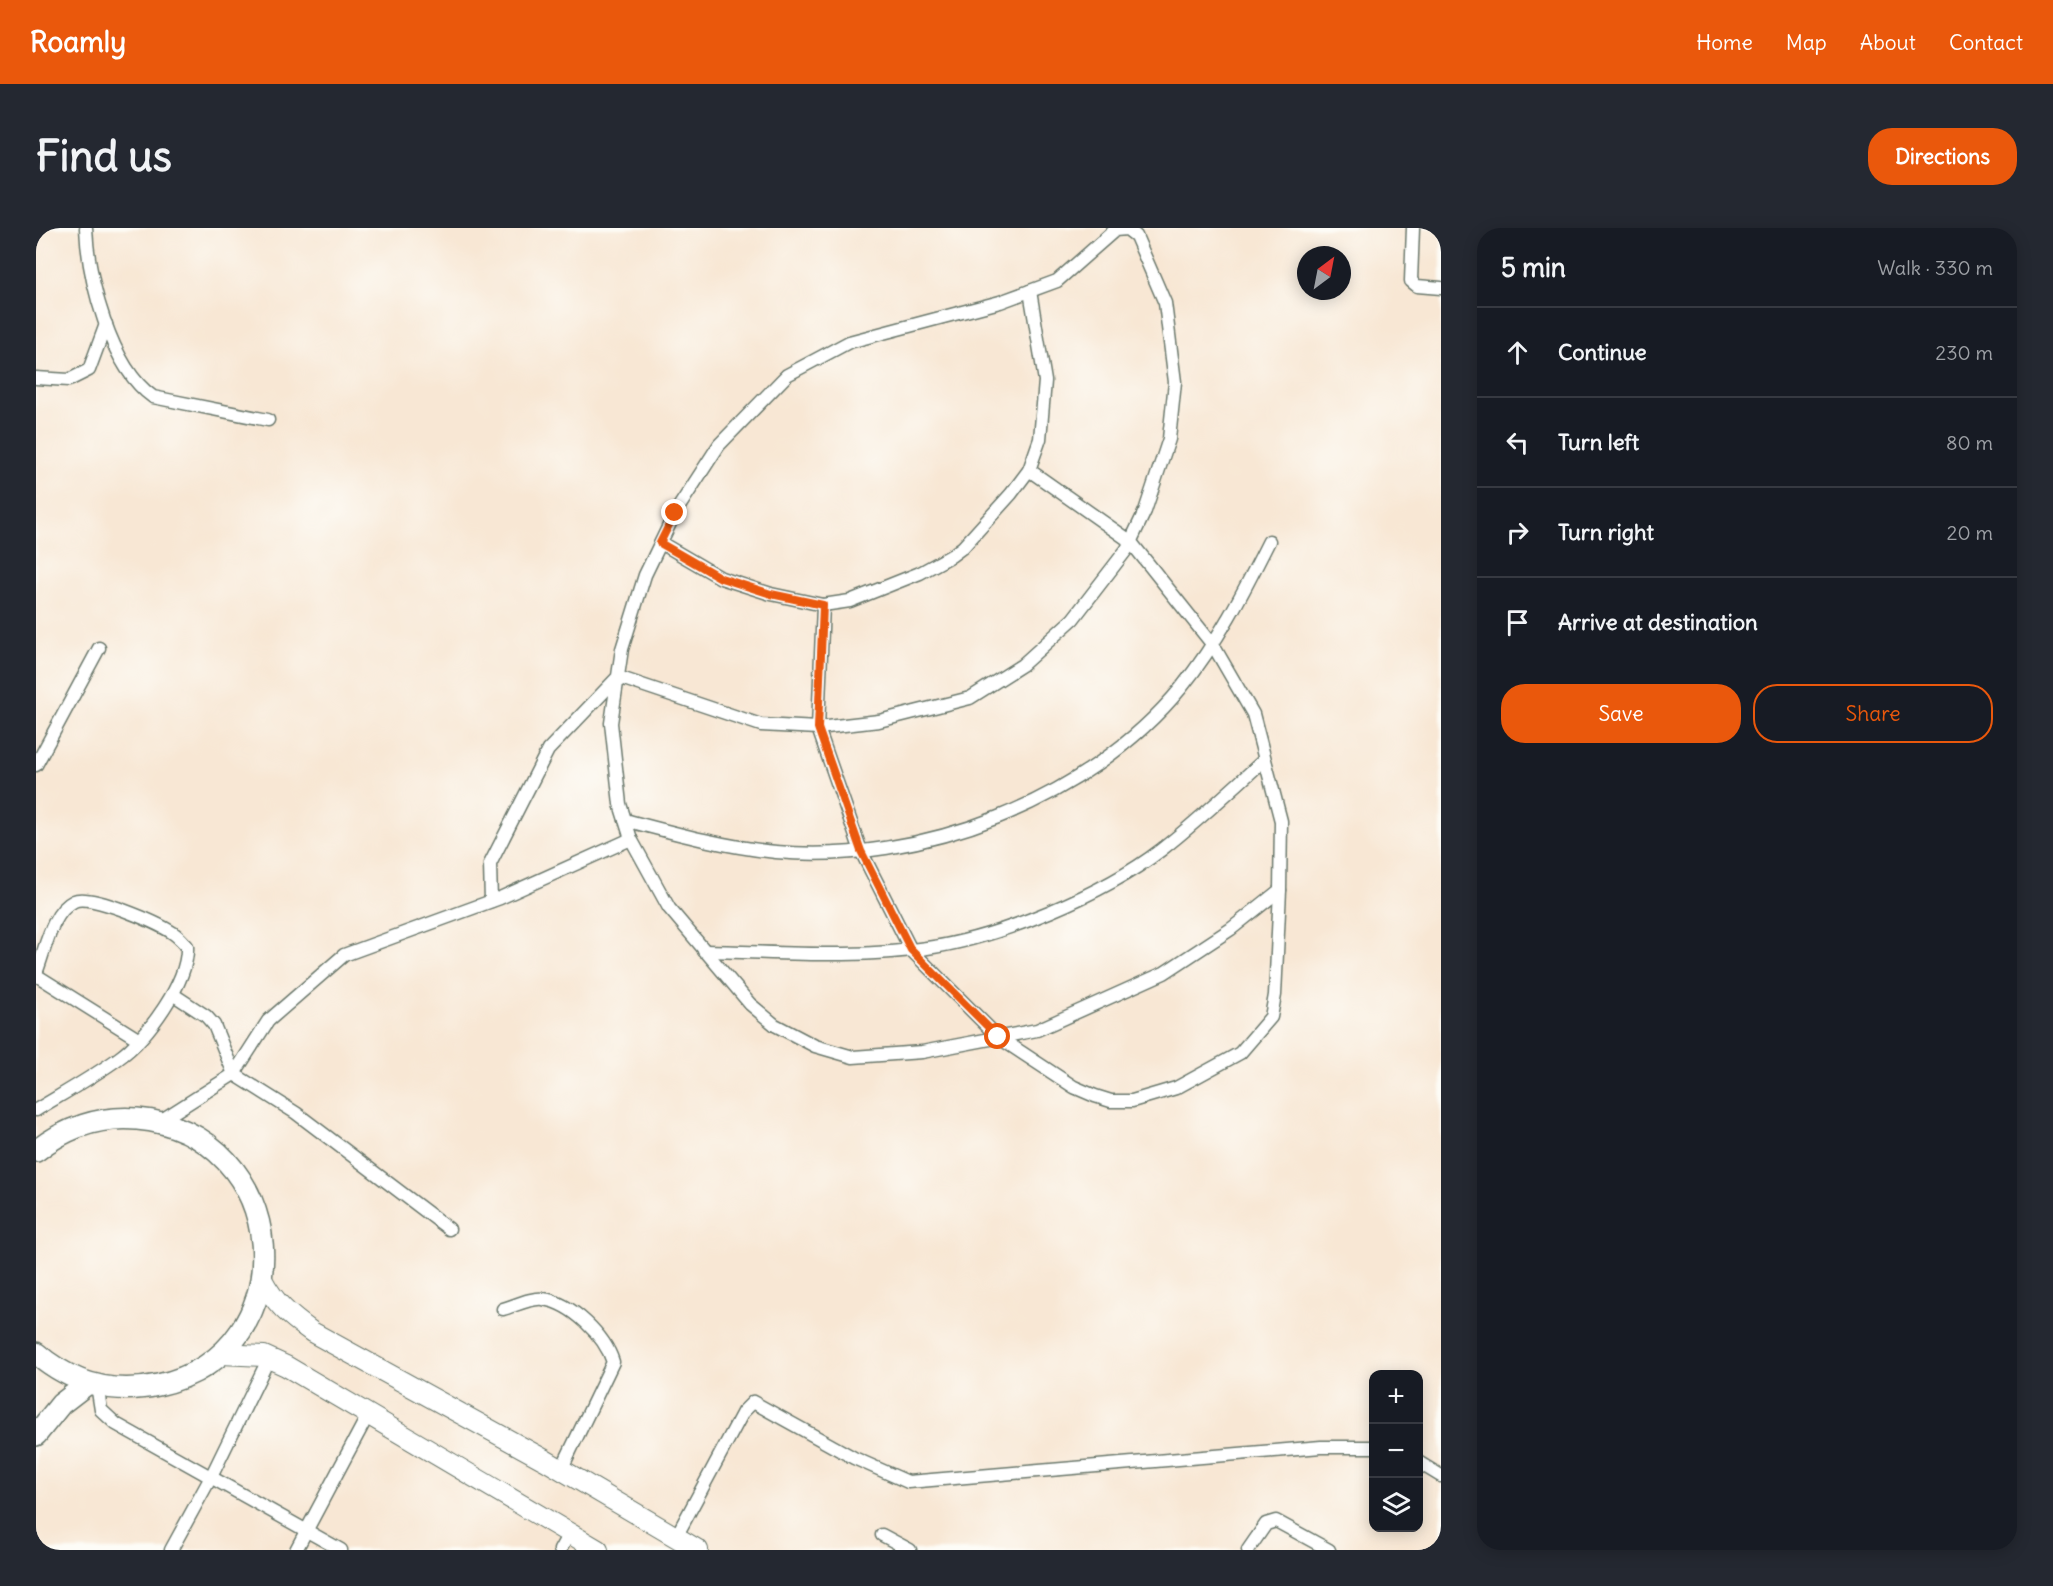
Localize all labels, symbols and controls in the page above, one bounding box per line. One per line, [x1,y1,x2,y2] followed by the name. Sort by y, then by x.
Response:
[30,24,126,60] text: Roamly
[1696,29,1753,56] text: Home
[1786,29,1827,56] text: Map
[1860,29,1916,56] text: About
[1949,29,2023,56] text: Contact
[1868,128,2017,185] button: Directions
[36,130,172,182] text: Find us
[1297,246,1351,300] north arrow
[1501,251,1566,284] text: 5 min
[1877,255,1993,280] text: Walk · 330 m
[1501,336,1534,369] icon: ahead
[1558,338,1647,366] text: Continue
[1935,340,1993,365] text: 230 m
[1501,426,1534,459] icon: left
[1558,428,1639,456] text: Turn left
[1946,430,1993,455] text: 80 m
[661,499,687,525] route end
[1501,516,1534,549] icon: right
[1558,518,1654,546] text: Turn right
[1947,520,1993,545] text: 20 m
[1501,606,1534,639] icon: arrive
[1558,608,1758,636] text: Arrive at destination
[1501,684,1741,743] button: Save
[1753,684,1993,743] button: Share
[984,1023,1010,1049] route start
[1369,1370,1423,1532] map controls
[1369,1370,1423,1424] button: +
[1369,1424,1423,1478] button: −
[1369,1478,1423,1532] button: layers

